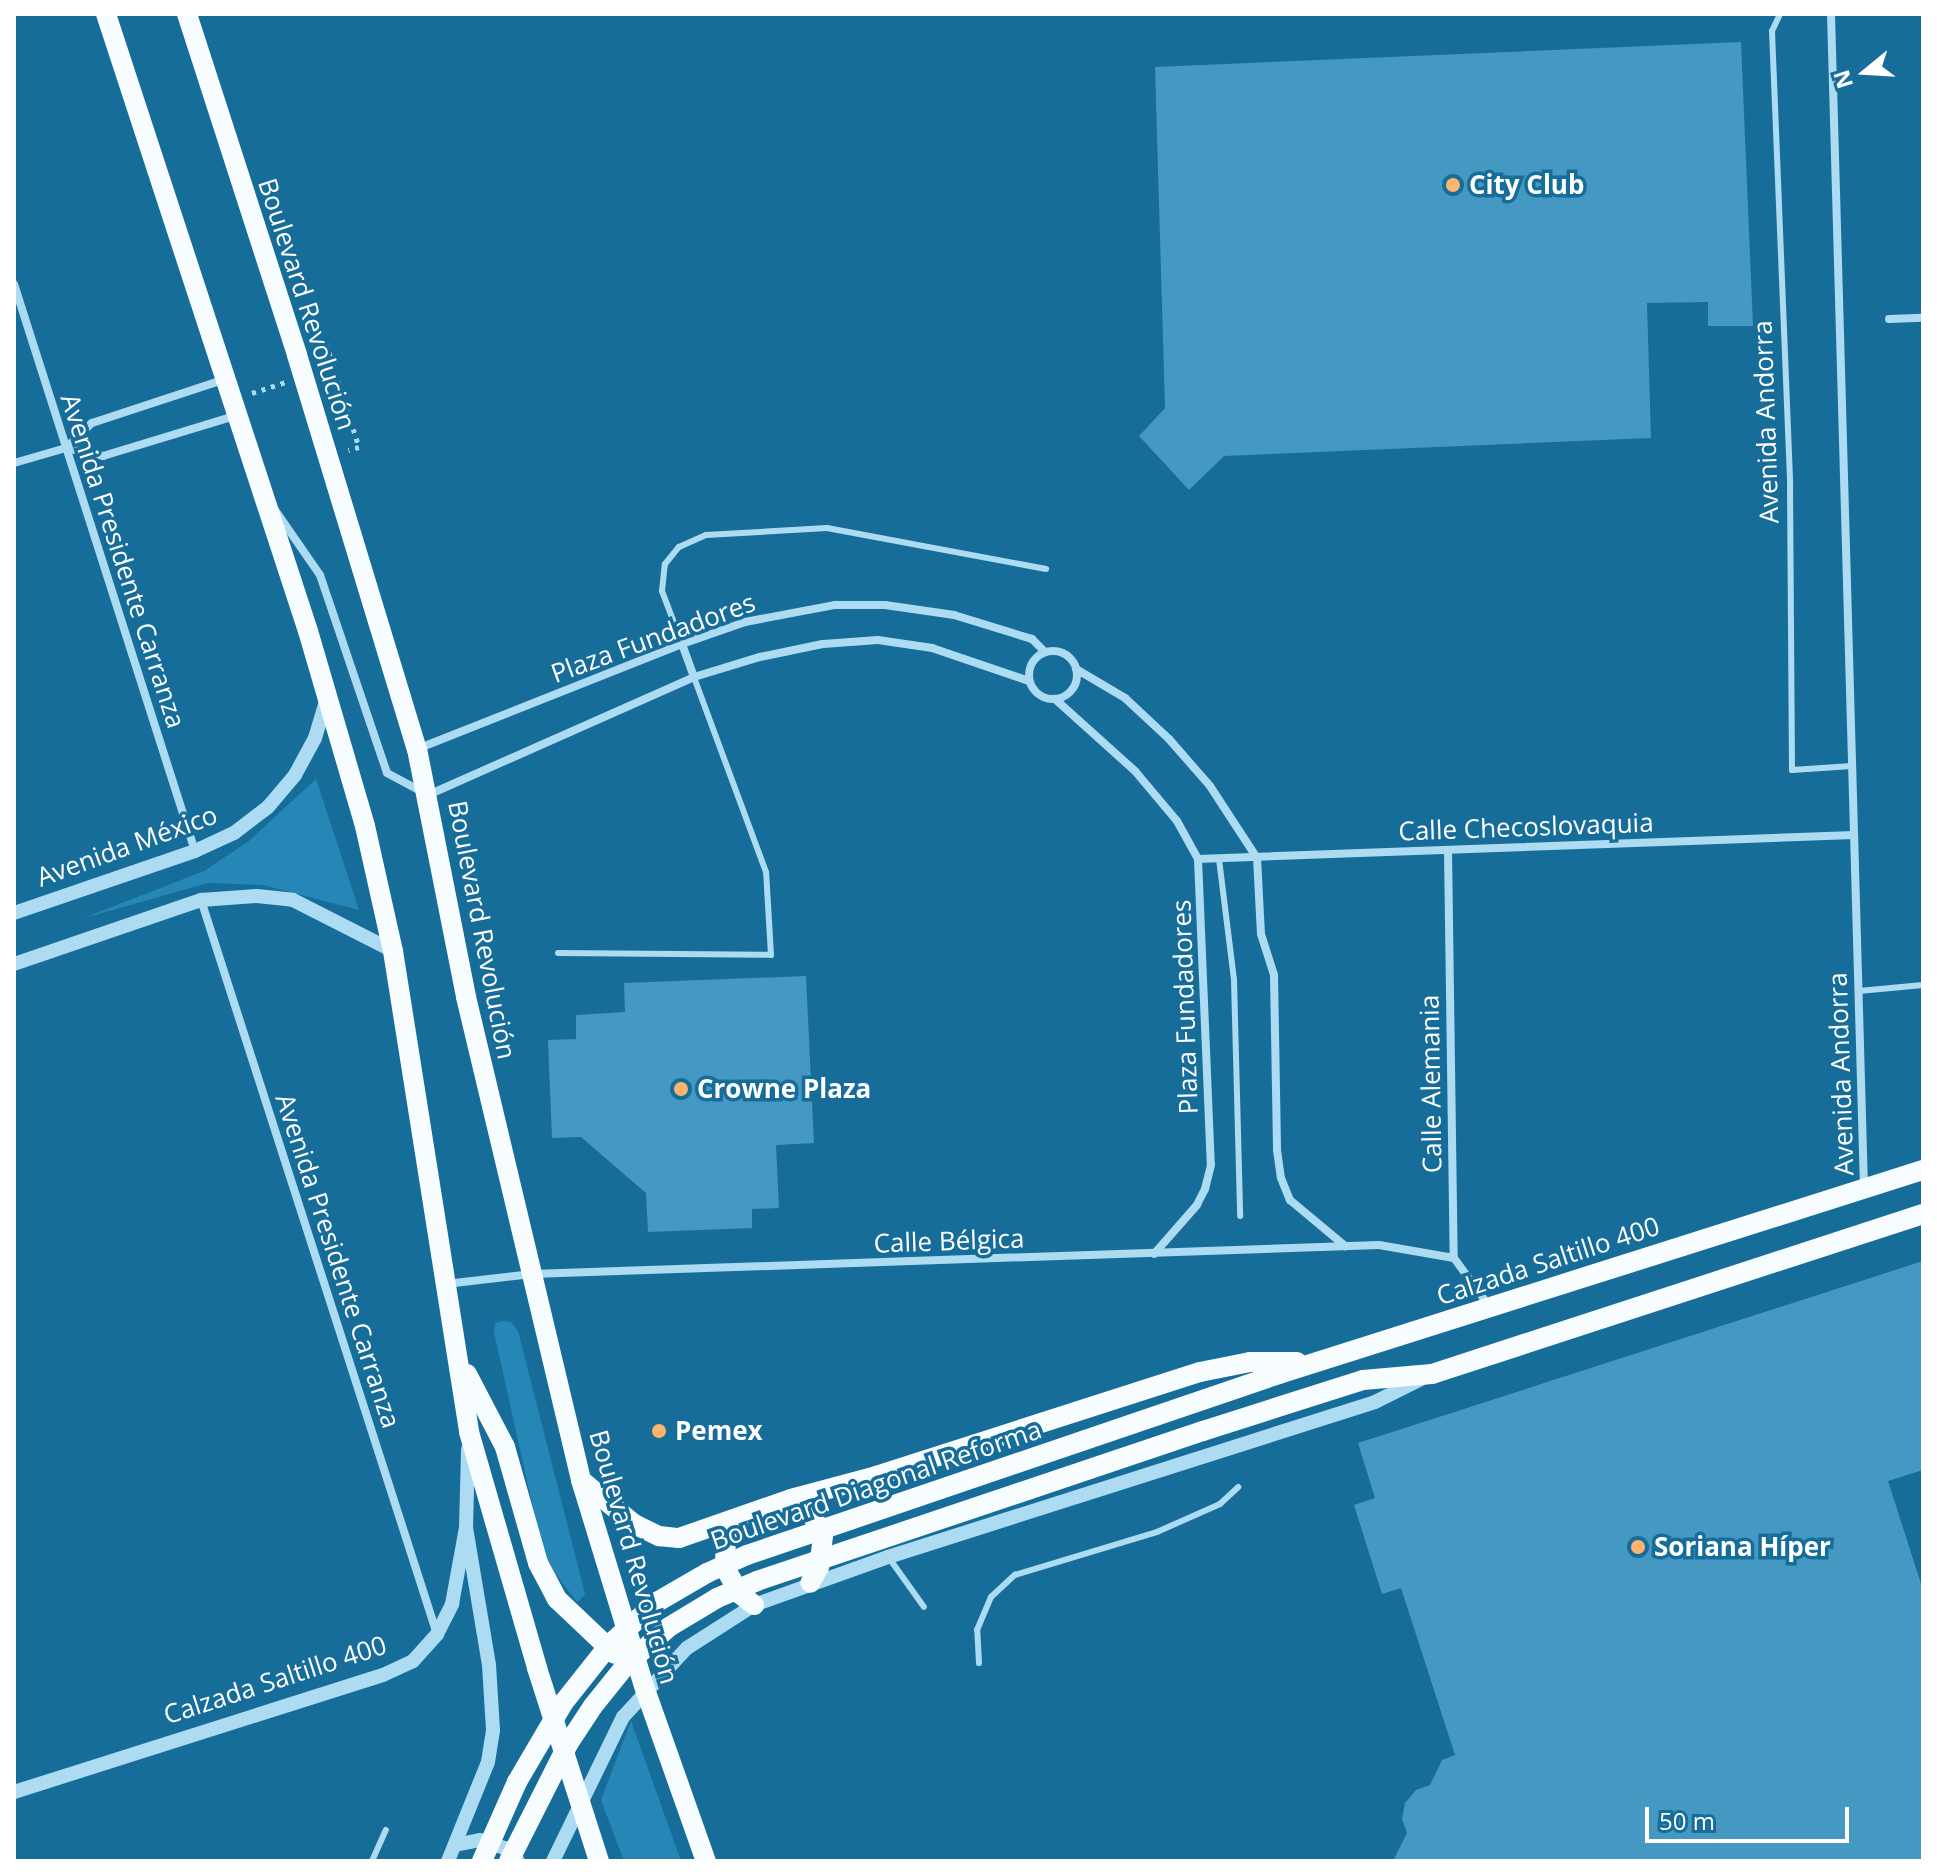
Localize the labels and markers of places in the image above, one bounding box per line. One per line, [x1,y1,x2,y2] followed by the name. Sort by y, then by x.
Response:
[1469,169,1584,201] place label: City Club
[1444,176,1462,194] marker: City Club
[697,1073,871,1105] place label: Crowne Plaza
[672,1080,690,1098] marker: Crowne Plaza
[675,1415,763,1447] place label: Pemex
[650,1422,668,1440] marker: Pemex
[1654,1531,1831,1563] place label: Soriana Híper
[1629,1538,1647,1556] marker: Soriana Híper

